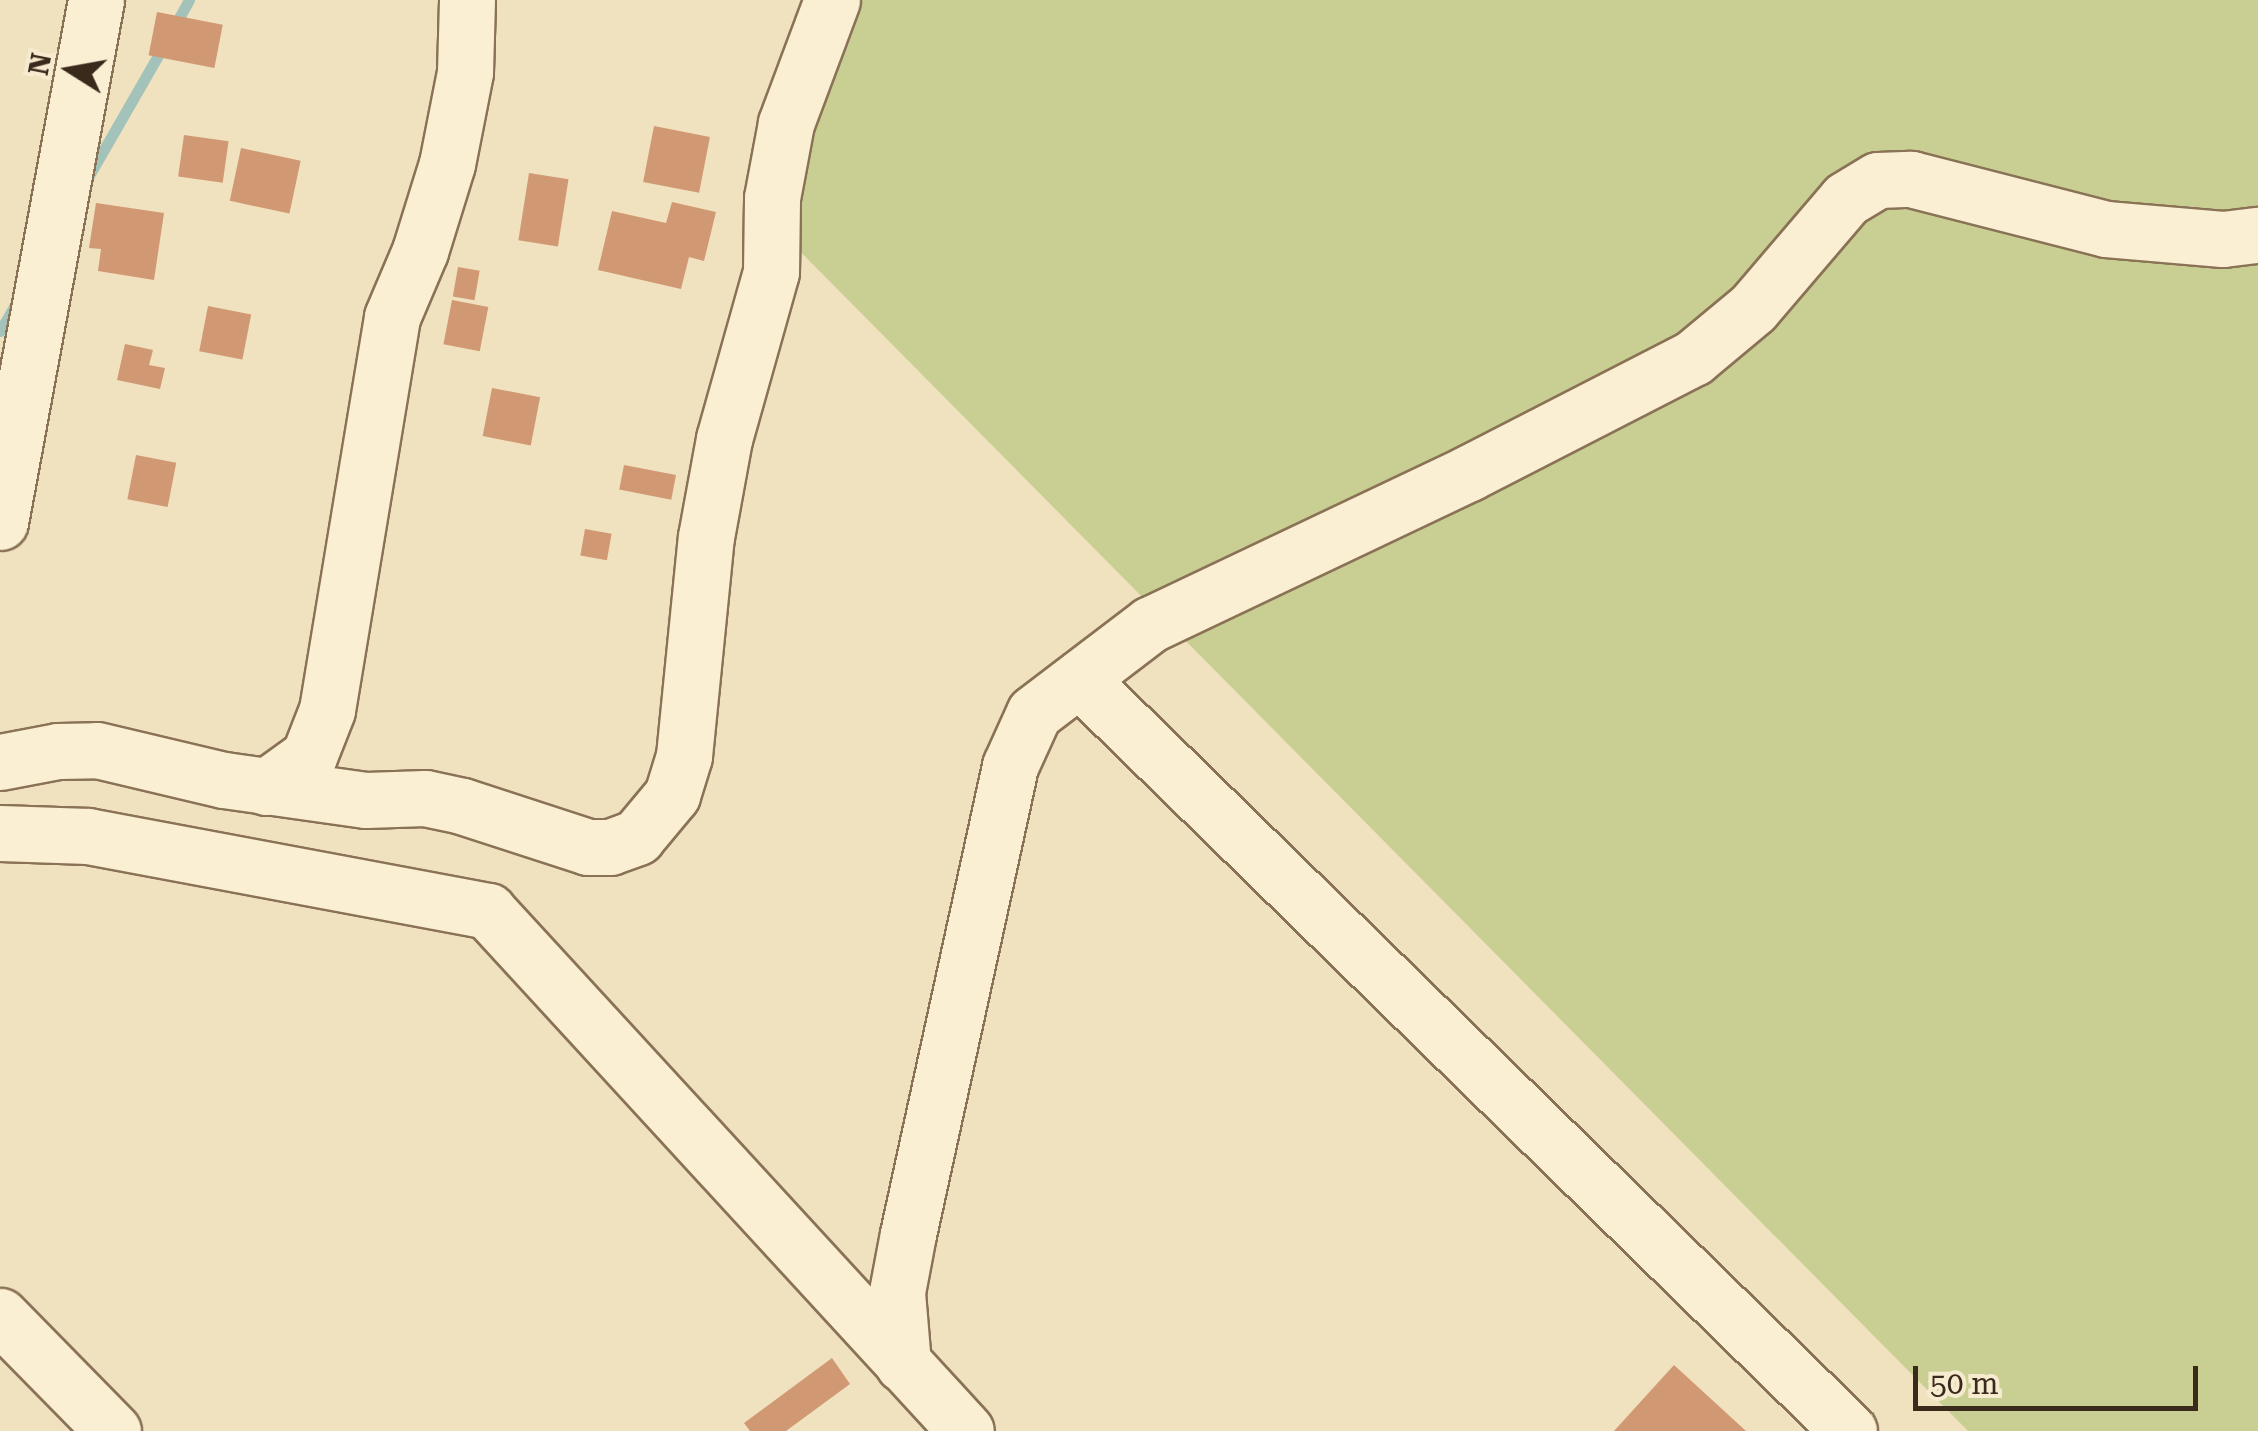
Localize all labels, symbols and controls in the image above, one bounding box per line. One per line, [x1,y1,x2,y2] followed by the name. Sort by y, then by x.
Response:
[20,20,120,120] north arrow
[22,50,58,78] text: N
[1918,1346,2203,1408] scale bar
[1930,1366,1999,1401] text: 50 m

